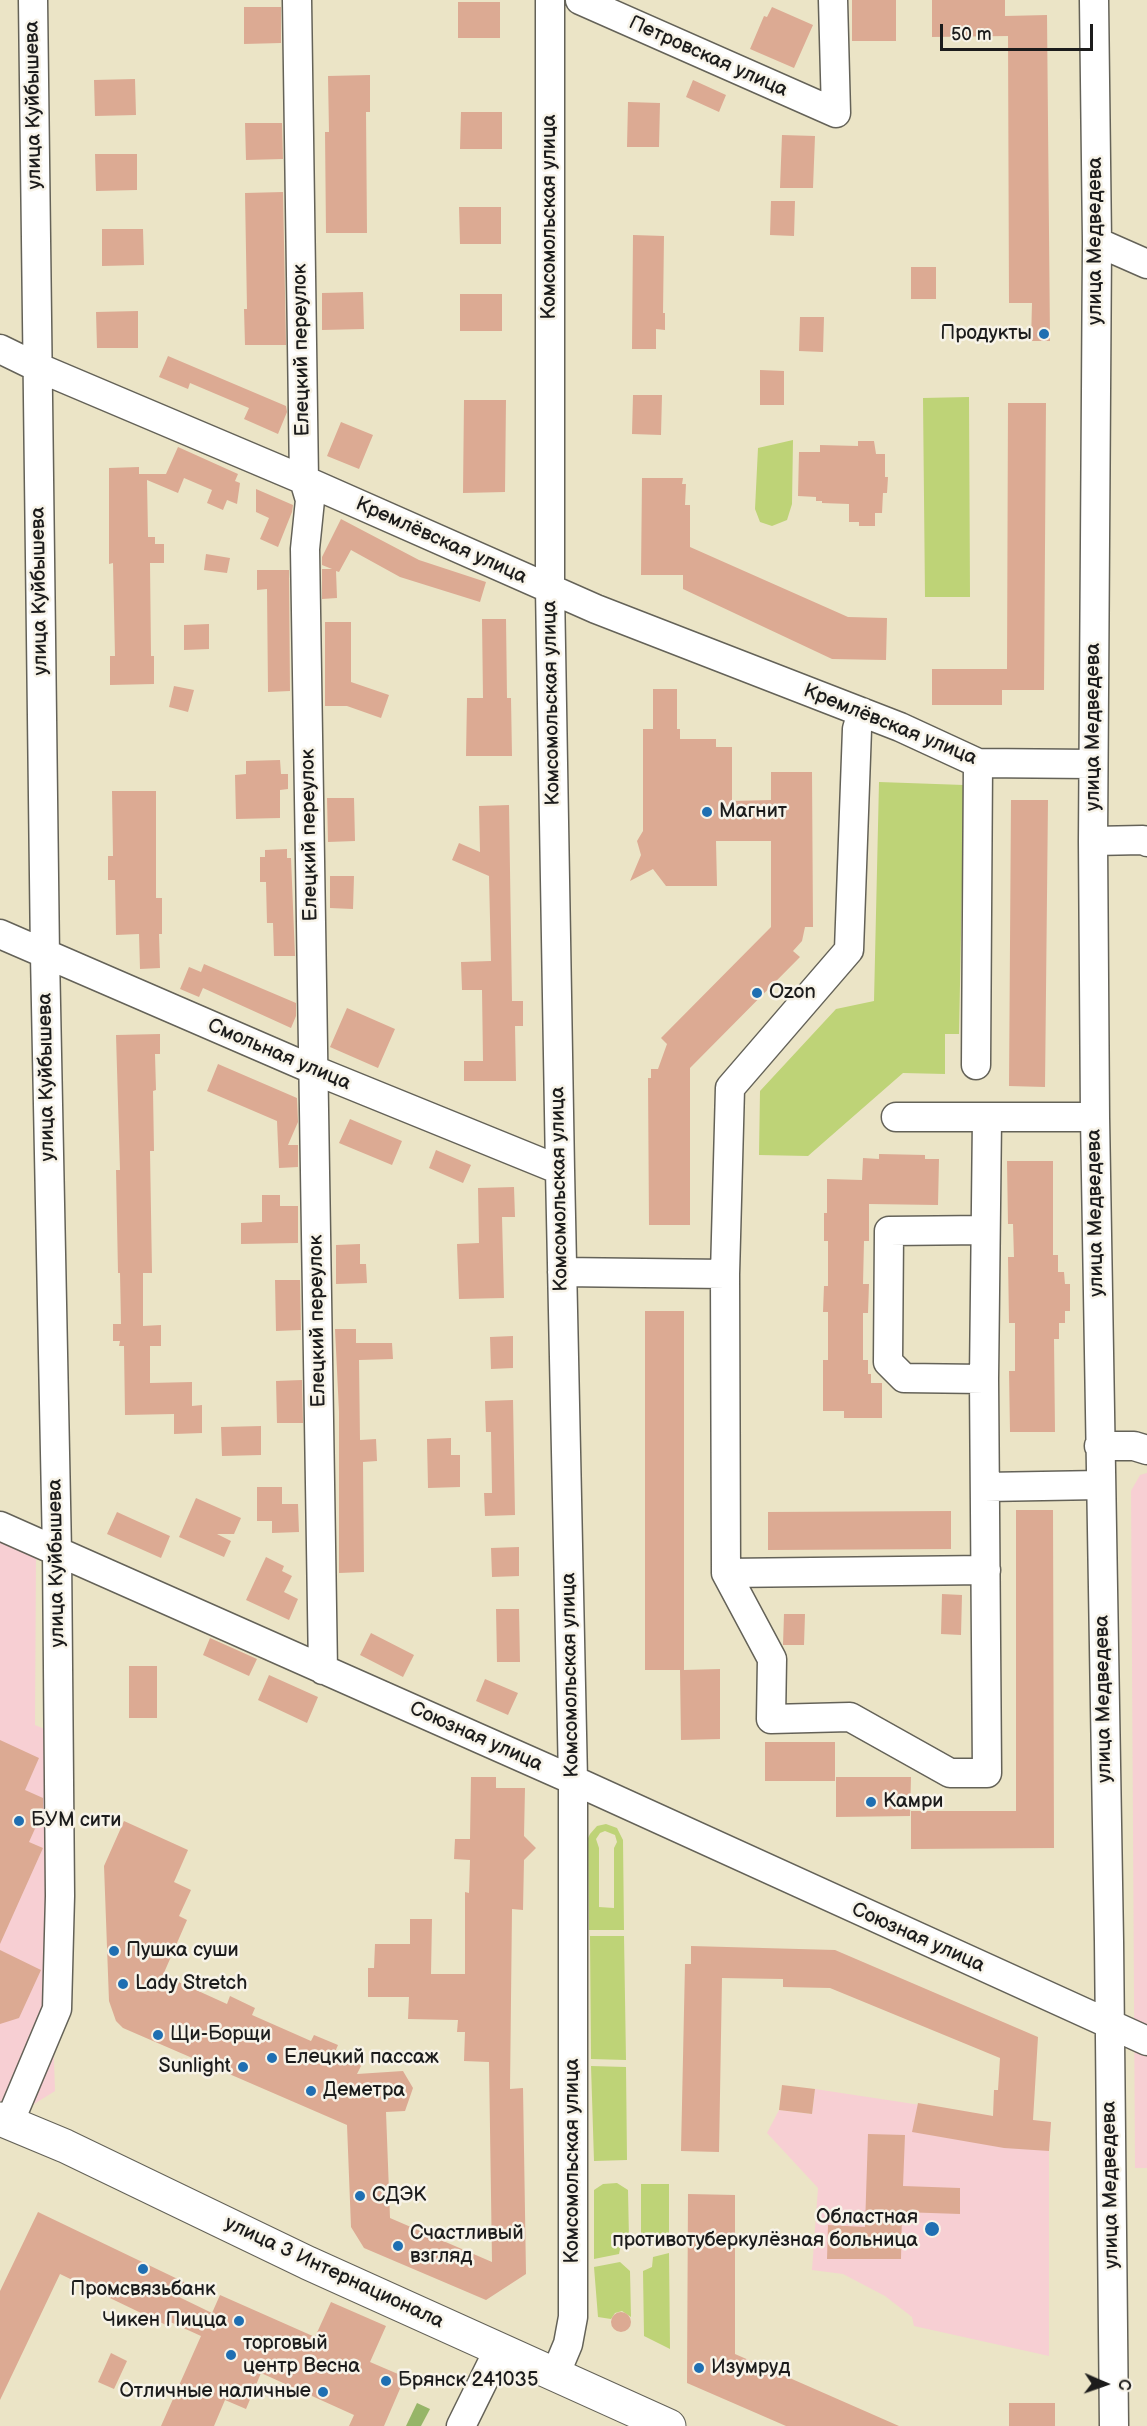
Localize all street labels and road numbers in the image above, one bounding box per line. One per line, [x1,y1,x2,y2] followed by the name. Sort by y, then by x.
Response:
[625,11,791,103] street label: Петровская улица
[21,21,47,189] street label: улица Куйбышева
[538,114,562,320] street label: Комсомольская улица
[1084,157,1108,325] street label: улица Медведева
[288,263,316,437] street label: Елецкий переулок
[352,492,530,590] street label: Кремлёвская улица
[27,507,53,675] street label: улица Куйбышева
[538,600,566,806] street label: Комсомольская улица
[1082,643,1106,811] street label: улица Медведева
[800,679,980,771] street label: Кремлёвская улица
[296,748,324,922] street label: Елецкий переулок
[34,993,60,1161] street label: улица Куйбышева
[204,1014,354,1096] street label: Смольная улица
[546,1086,574,1292] street label: Комсомольская улица
[1083,1129,1109,1297] street label: улица Медведева
[304,1234,332,1408] street label: Елецкий переулок
[44,1479,70,1647] street label: улица Куйбышева
[557,1572,585,1778] street label: Комсомольская улица
[1091,1615,1117,1783] street label: улица Медведева
[406,1697,546,1777] street label: Союзная улица
[848,1898,988,1978] street label: Союзная улица
[561,2058,585,2264] street label: Комсомольская улица
[1098,2101,1124,2269] street label: улица Медведева
[221,2212,447,2334] street label: улица 3 Интернационала

